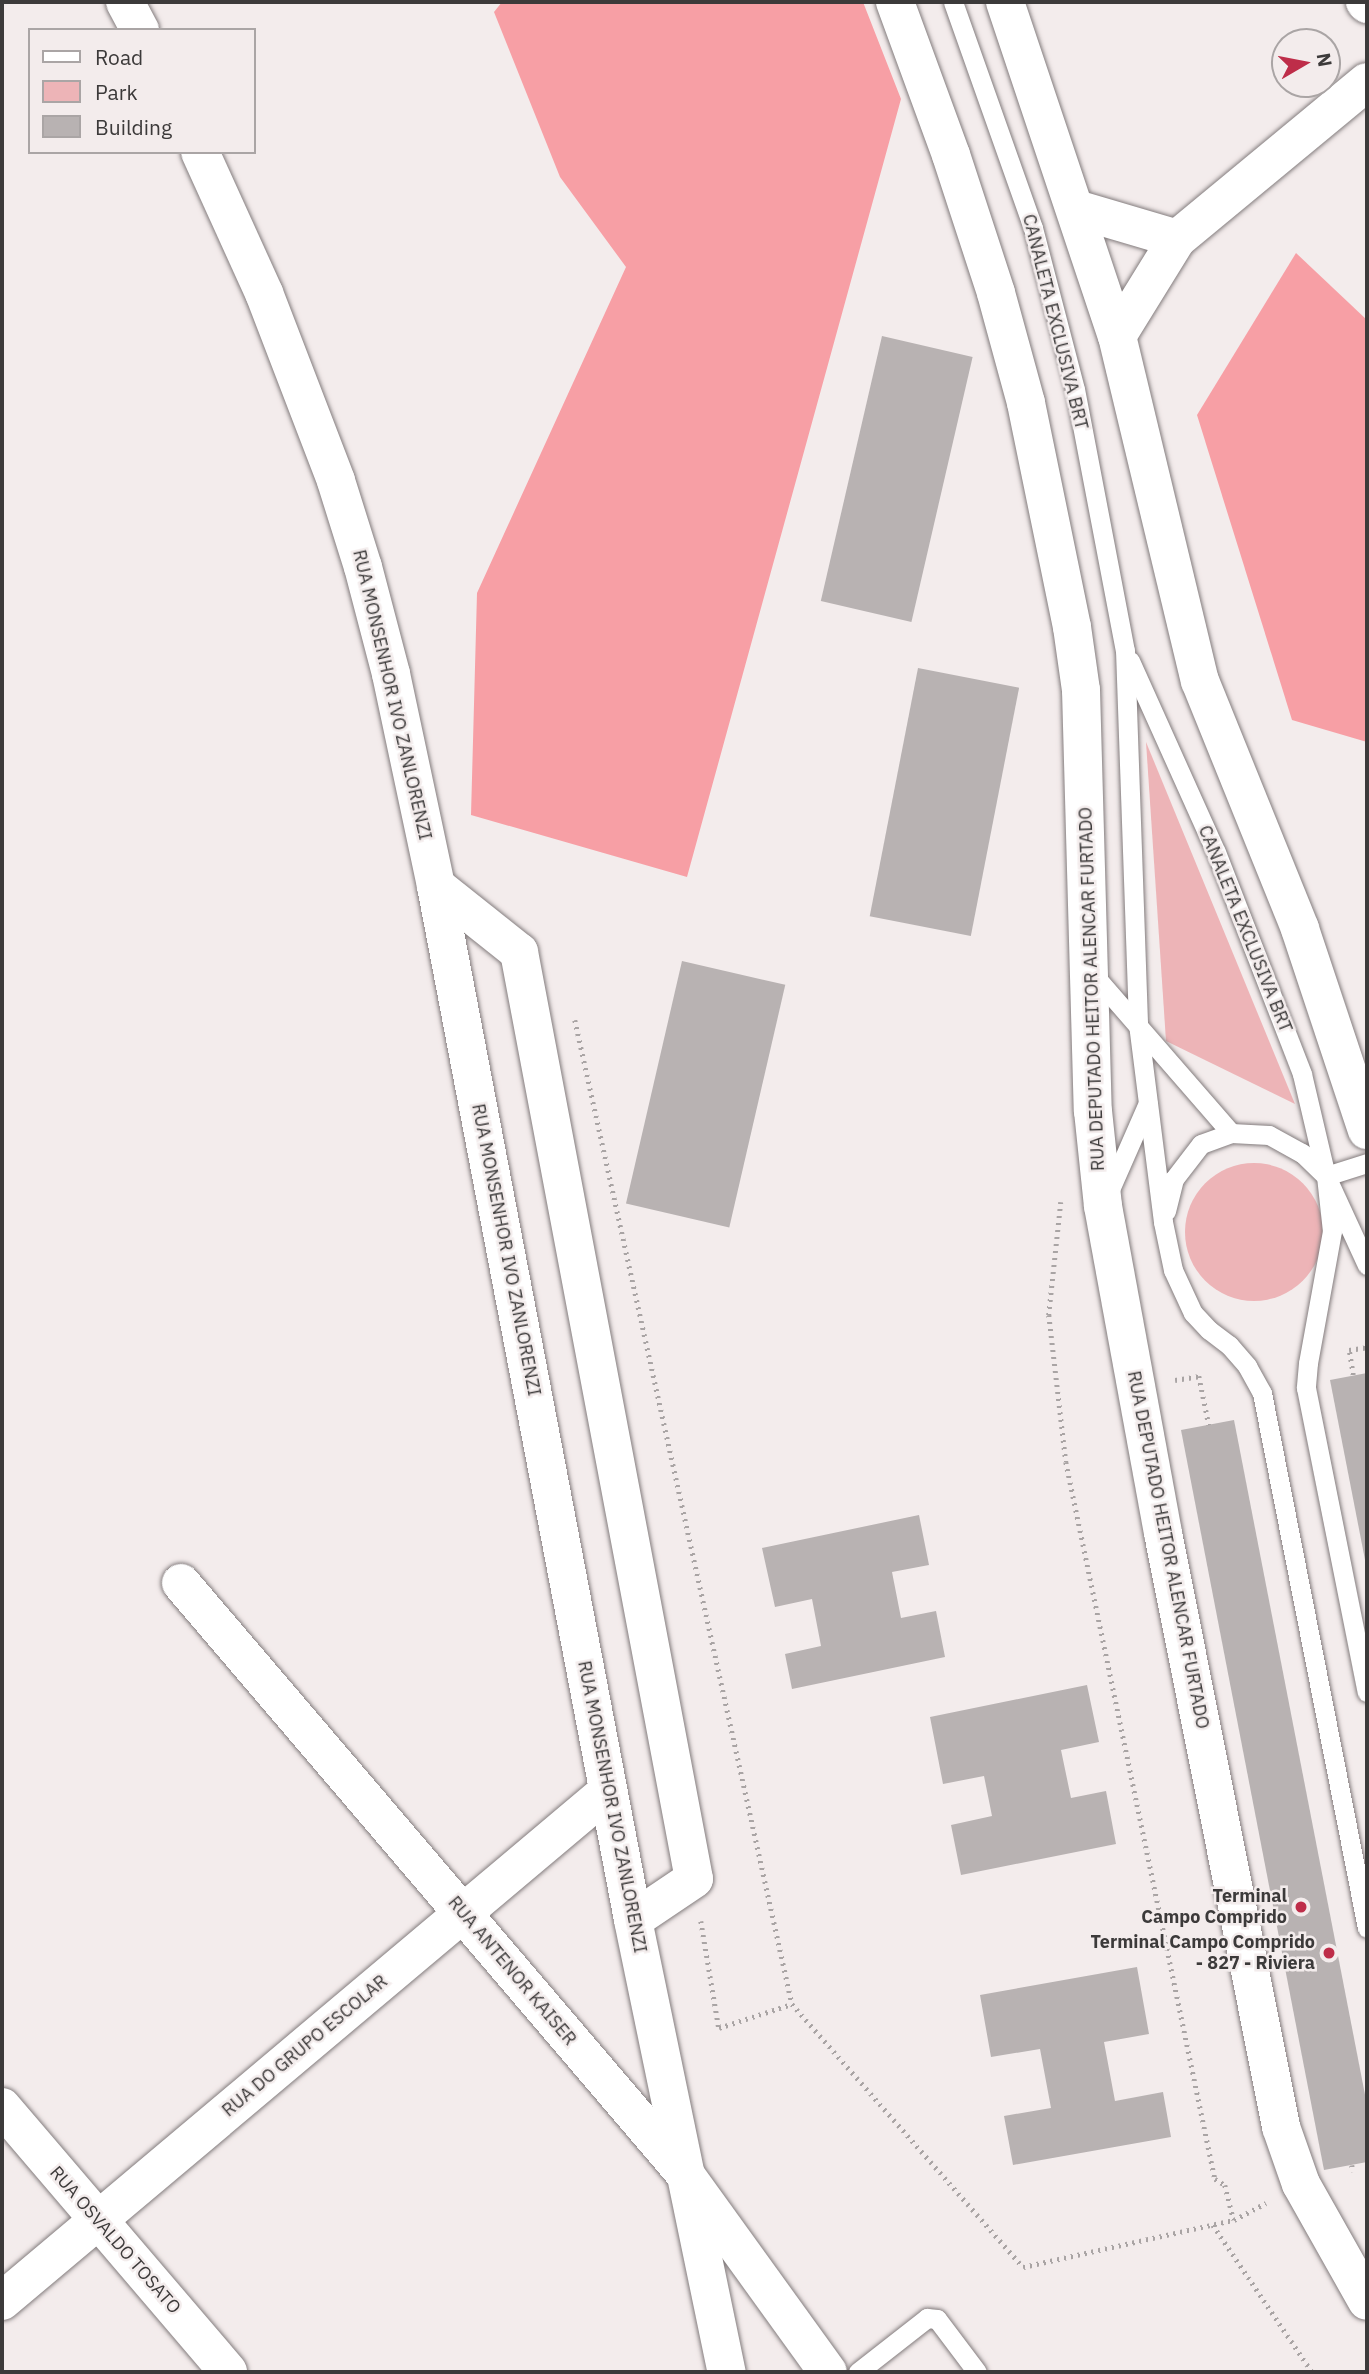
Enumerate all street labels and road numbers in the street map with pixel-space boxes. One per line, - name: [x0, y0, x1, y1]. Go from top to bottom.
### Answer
- street label: CANALETA EXCLUSIVA BRT: [1018, 212, 1092, 432]
- street label: RUA MONSENHOR IVO ZANLORENZI: [348, 548, 436, 842]
- street label: RUA DEPUTADO HEITOR ALENCAR FURTADO: [1075, 807, 1109, 1171]
- street label: CANALETA EXCLUSIVA BRT: [1194, 822, 1296, 1036]
- street label: RUA MONSENHOR IVO ZANLORENZI: [467, 1102, 545, 1398]
- street label: RUA DEPUTADO HEITOR ALENCAR FURTADO: [1123, 1369, 1213, 1731]
- street label: RUA MONSENHOR IVO ZANLORENZI: [573, 1659, 651, 1955]
- street label: RUA ANTENOR KAISER: [443, 1892, 581, 2050]
- street label: RUA DO GRUPO ESCOLAR: [218, 1971, 392, 2121]
- street label: RUA OSVALDO TOSATO: [45, 2162, 185, 2318]

